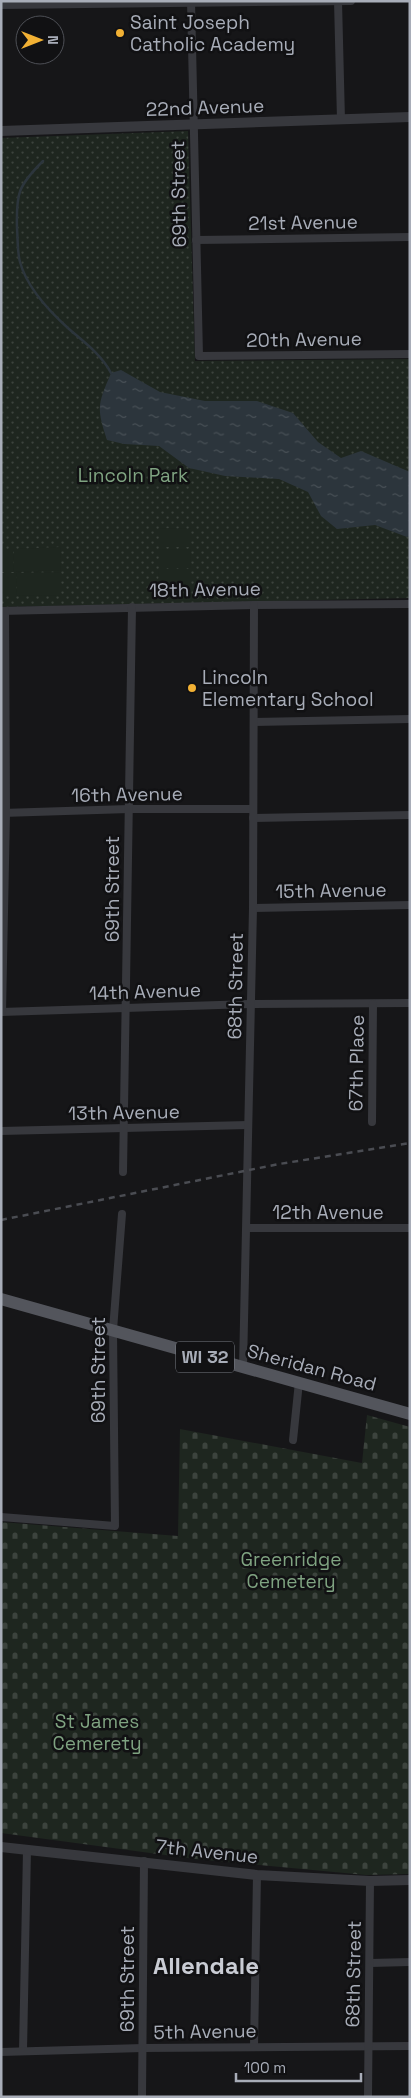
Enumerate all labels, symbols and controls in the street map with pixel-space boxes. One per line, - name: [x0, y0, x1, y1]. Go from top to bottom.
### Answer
- place label: Saint Joseph Catholic Academy: [130, 10, 295, 57]
- north arrow: [15, 15, 65, 65]
- marker: Saint Joseph Catholic Academy: [114, 27, 126, 39]
- text: N: [44, 35, 62, 45]
- street label: 22nd Avenue: [145, 93, 265, 122]
- street label: 69th Street: [165, 140, 192, 247]
- street label: 21st Avenue: [248, 209, 358, 236]
- street label: 20th Avenue: [246, 326, 362, 353]
- park label: Lincoln Park: [78, 463, 188, 488]
- street label: 18th Avenue: [149, 576, 261, 603]
- place label: Lincoln Elementary School: [202, 665, 374, 712]
- marker: Lincoln Elementary School: [186, 682, 198, 694]
- street label: 16th Avenue: [71, 781, 183, 808]
- street label: 69th Street: [100, 836, 125, 942]
- street label: 15th Avenue: [275, 877, 387, 904]
- street label: 68th Street: [222, 932, 249, 1040]
- street label: 14th Avenue: [89, 977, 201, 1006]
- street label: 67th Place: [343, 1014, 370, 1112]
- street label: 13th Avenue: [68, 1099, 180, 1126]
- street label: 12th Avenue: [272, 1200, 384, 1225]
- street label: 69th Street: [86, 1317, 111, 1423]
- street label: Sheridan Road: [245, 1338, 379, 1397]
- road number: WI 32: [176, 1341, 234, 1372]
- park label: Greenridge Cemetery: [240, 1547, 342, 1594]
- park label: St James Cemerety: [52, 1709, 142, 1756]
- street label: 7th Avenue: [155, 1834, 259, 1869]
- street label: 68th Street: [340, 1920, 367, 2028]
- street label: 69th Street: [115, 1926, 140, 2032]
- district label: Allendale: [153, 1950, 259, 1981]
- street label: 5th Avenue: [153, 2018, 257, 2045]
- scale bar: [236, 2050, 361, 2082]
- text: 100 m: [244, 2058, 286, 2077]

